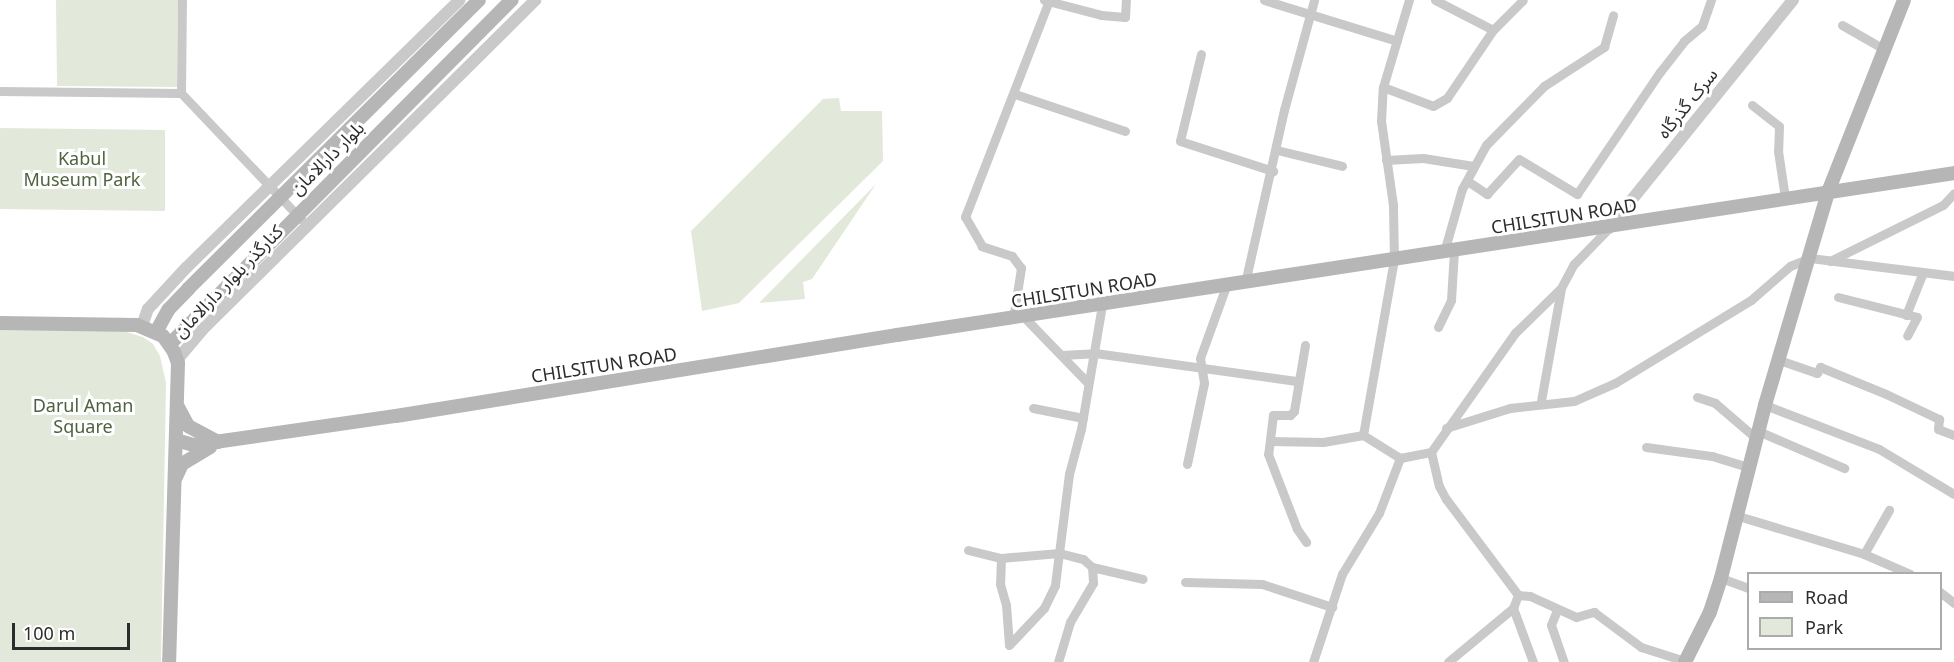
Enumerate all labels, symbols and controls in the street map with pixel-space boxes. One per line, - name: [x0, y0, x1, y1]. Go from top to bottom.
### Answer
- street label: سرک گذرگاه: [1652, 64, 1722, 142]
- street label: بلوار دارالامان: [286, 117, 368, 199]
- park label: Kabul Museum Park: [24, 148, 140, 190]
- street label: CHILSITUN ROAD: [1490, 194, 1638, 238]
- street label: کنارگذر بلوار دارالامان: [169, 220, 287, 342]
- street label: CHILSITUN ROAD: [1010, 268, 1158, 312]
- street label: CHILSITUN ROAD: [530, 343, 678, 387]
- park label: Darul Aman Square: [33, 395, 133, 438]
- legend: [1747, 572, 1942, 650]
- text: Road: [1805, 585, 1848, 609]
- scale bar: [15, 611, 134, 649]
- text: Park: [1805, 615, 1843, 639]
- text: 100 m: [23, 621, 75, 645]

